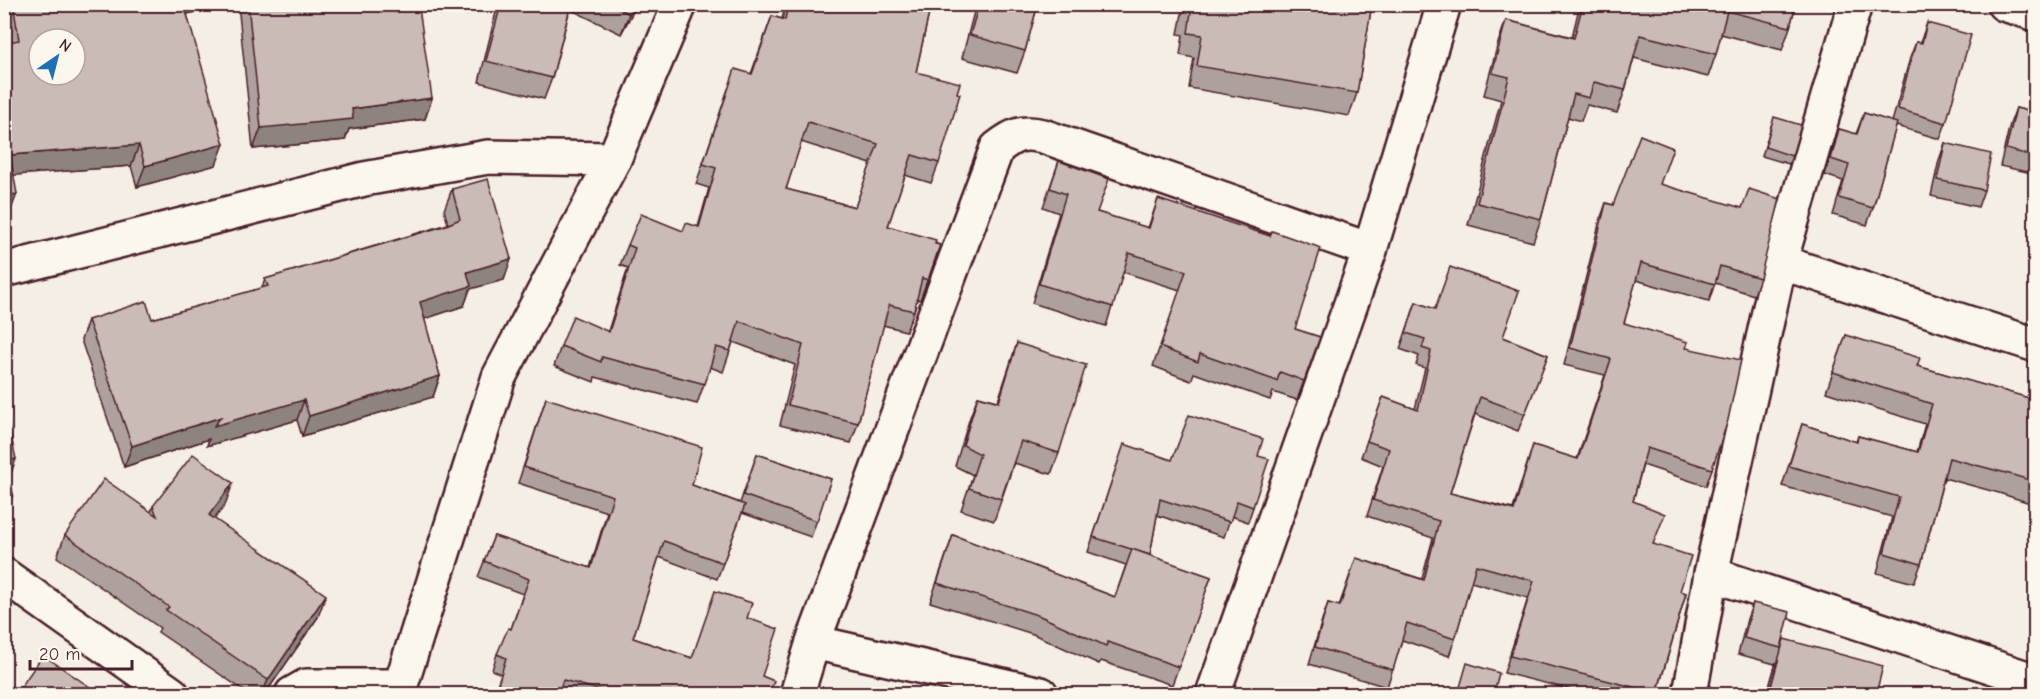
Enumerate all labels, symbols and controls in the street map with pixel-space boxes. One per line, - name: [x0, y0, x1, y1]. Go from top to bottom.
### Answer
- north arrow: [27, 27, 87, 87]
- text: N: [56, 35, 74, 56]
- scale bar: [30, 633, 132, 671]
- text: 20 m: [39, 644, 80, 665]

